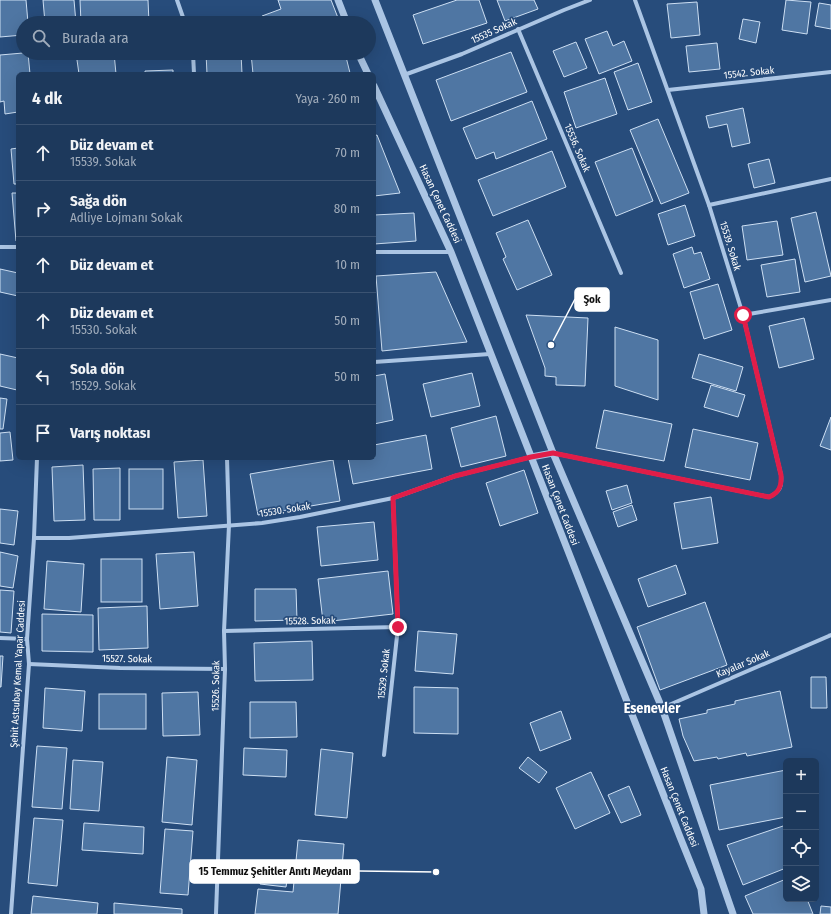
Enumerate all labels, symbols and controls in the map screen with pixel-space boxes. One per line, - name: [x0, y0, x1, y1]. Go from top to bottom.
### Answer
- street label: 15535 Sokak: [469, 15, 519, 46]
- search box: [16, 16, 376, 60]
- icon: search: [30, 27, 52, 49]
- text: Burada ara: [62, 29, 129, 47]
- street label: 15542. Sokak: [723, 64, 775, 82]
- text: 4 dk: [32, 88, 62, 109]
- text: Yaya · 260 m: [296, 91, 360, 106]
- street label: 15536. Sokak: [561, 122, 593, 174]
- text: Düz devam et: [70, 136, 153, 154]
- icon: ahead: [32, 142, 54, 164]
- text: 70 m: [335, 145, 360, 160]
- text: 15539. Sokak: [70, 154, 136, 169]
- street label: Hasan Çenet Caddesi: [416, 162, 464, 245]
- text: Sağa dön: [70, 192, 127, 210]
- icon: right: [32, 198, 54, 220]
- text: 80 m: [334, 201, 360, 216]
- text: Adliye Lojmanı Sokak: [70, 210, 182, 225]
- street label: 15539. Sokak: [717, 220, 743, 272]
- icon: ahead: [32, 254, 54, 276]
- text: Düz devam et: [70, 256, 153, 274]
- text: 10 m: [335, 257, 360, 272]
- callout: Şok: [575, 288, 609, 311]
- text: Şok: [583, 293, 601, 306]
- text: Düz devam et: [70, 304, 153, 322]
- route start: [734, 306, 752, 324]
- icon: ahead: [32, 310, 54, 332]
- text: 50 m: [334, 313, 360, 328]
- text: 15530. Sokak: [70, 322, 137, 337]
- text: Sola dön: [70, 360, 124, 378]
- icon: left: [32, 366, 54, 388]
- text: 50 m: [334, 369, 360, 384]
- text: 15529. Sokak: [70, 378, 136, 393]
- icon: arrive: [32, 422, 54, 444]
- text: Varış noktası: [70, 424, 150, 442]
- street label: Hasan Çenet Caddesi: [539, 463, 582, 547]
- street label: 15530. Sokak: [259, 500, 312, 520]
- street label: Şehit Astsubay Kemal Yapar Caddesi: [7, 600, 28, 748]
- street label: 15528. Sokak: [284, 615, 336, 627]
- route end: [389, 618, 407, 636]
- street label: Kayalar Sokak: [715, 647, 772, 681]
- street label: 15529. Sokak: [375, 648, 393, 700]
- street label: 15527. Sokak: [102, 653, 152, 665]
- street label: 15526. Sokak: [210, 660, 222, 712]
- district label: Esenevler: [624, 700, 681, 717]
- map controls: [783, 758, 819, 902]
- button: +: [783, 758, 819, 794]
- street label: Hasan Çenet Caddesi: [657, 765, 702, 849]
- button: −: [783, 794, 819, 830]
- button: locate: [783, 830, 819, 866]
- callout: 15 Temmuz Şehitler Anıtı Meydanı: [190, 860, 359, 883]
- text: 15 Temmuz Şehitler Anıtı Meydanı: [199, 865, 352, 878]
- button: layers: [783, 866, 819, 902]

